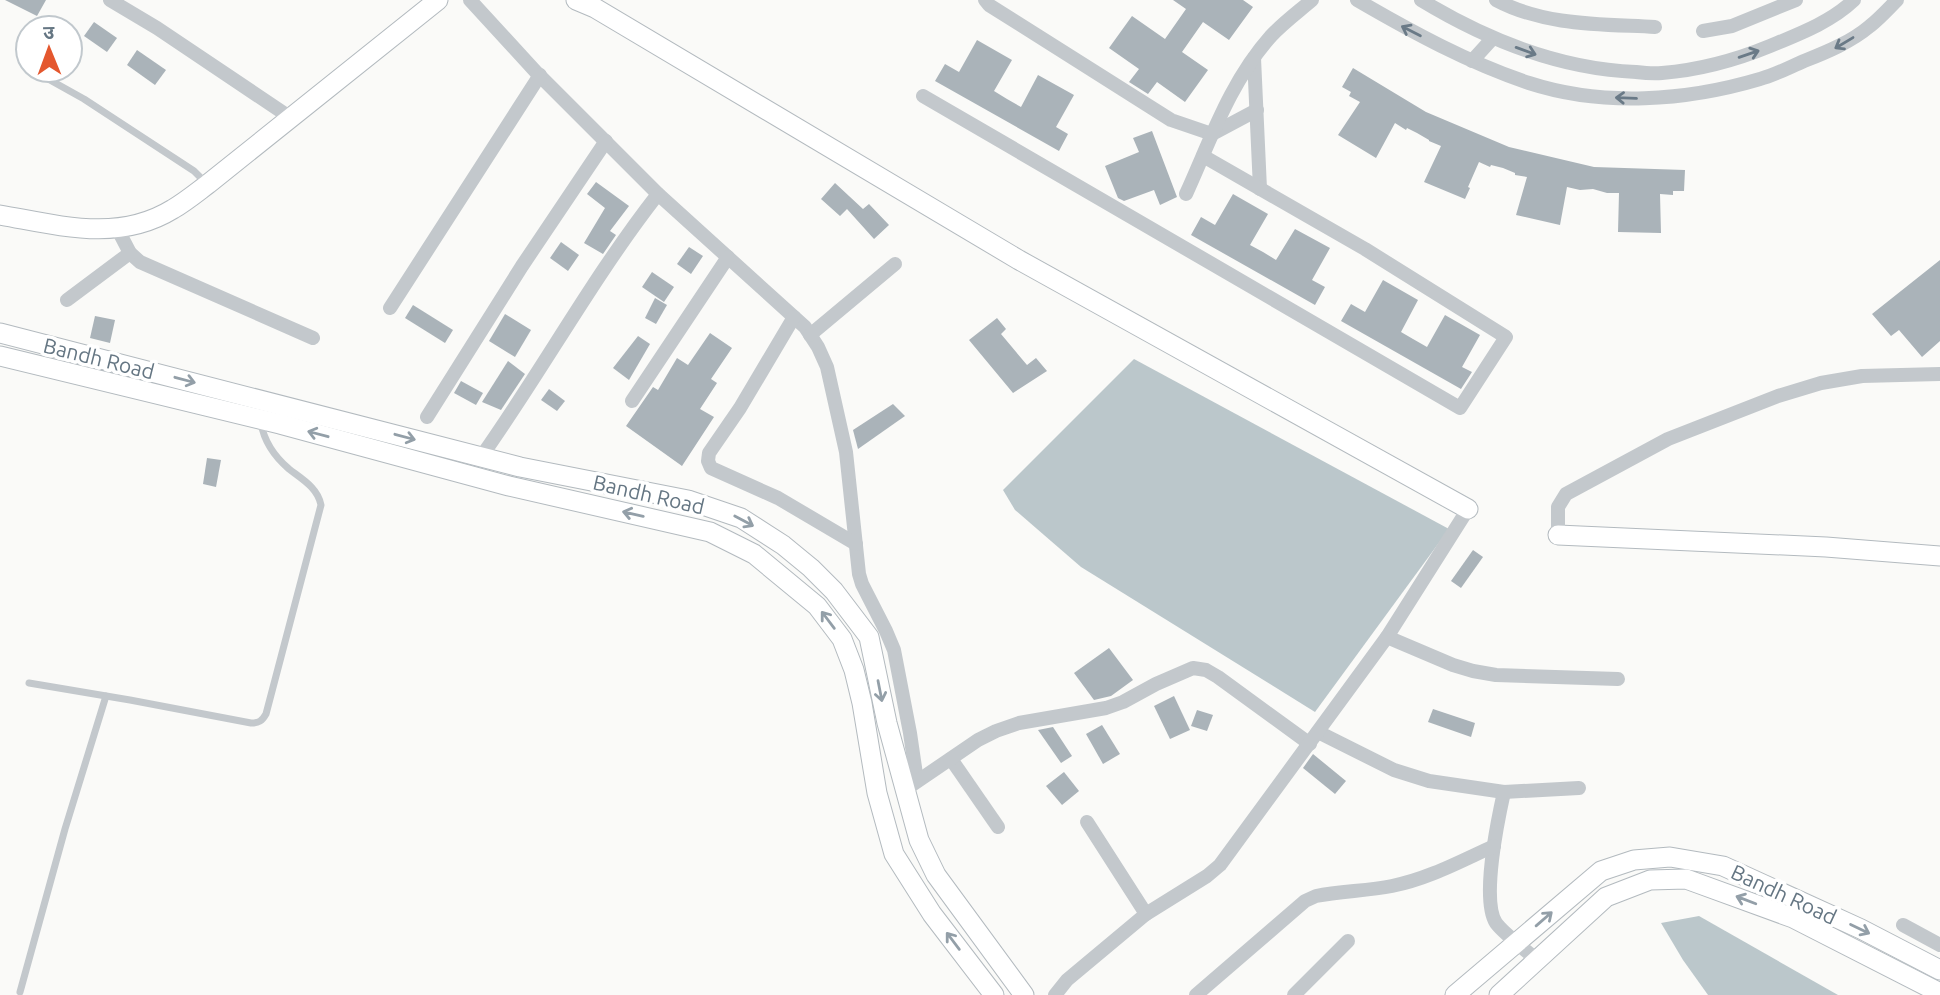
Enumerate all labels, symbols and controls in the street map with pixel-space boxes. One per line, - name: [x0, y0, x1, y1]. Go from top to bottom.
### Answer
- north arrow: [14, 14, 84, 84]
- text: उ: [43, 21, 55, 43]
- one-way arrow: [1401, 24, 1422, 38]
- one-way arrow: [1834, 36, 1854, 50]
- one-way arrow: [1515, 46, 1537, 59]
- one-way arrow: [1738, 46, 1760, 59]
- one-way arrow: [1615, 91, 1638, 104]
- street label: Bandh Road: [41, 333, 157, 383]
- one-way arrow: [173, 374, 196, 387]
- one-way arrow: [307, 427, 330, 440]
- one-way arrow: [393, 431, 416, 444]
- street label: Bandh Road: [591, 470, 707, 518]
- one-way arrow: [622, 507, 645, 521]
- one-way arrow: [733, 515, 754, 529]
- one-way arrow: [820, 611, 835, 630]
- one-way arrow: [874, 679, 888, 702]
- street label: Bandh Road: [1727, 859, 1841, 929]
- one-way arrow: [1736, 893, 1758, 906]
- one-way arrow: [1535, 911, 1553, 927]
- one-way arrow: [1849, 923, 1870, 937]
- one-way arrow: [945, 932, 960, 950]

